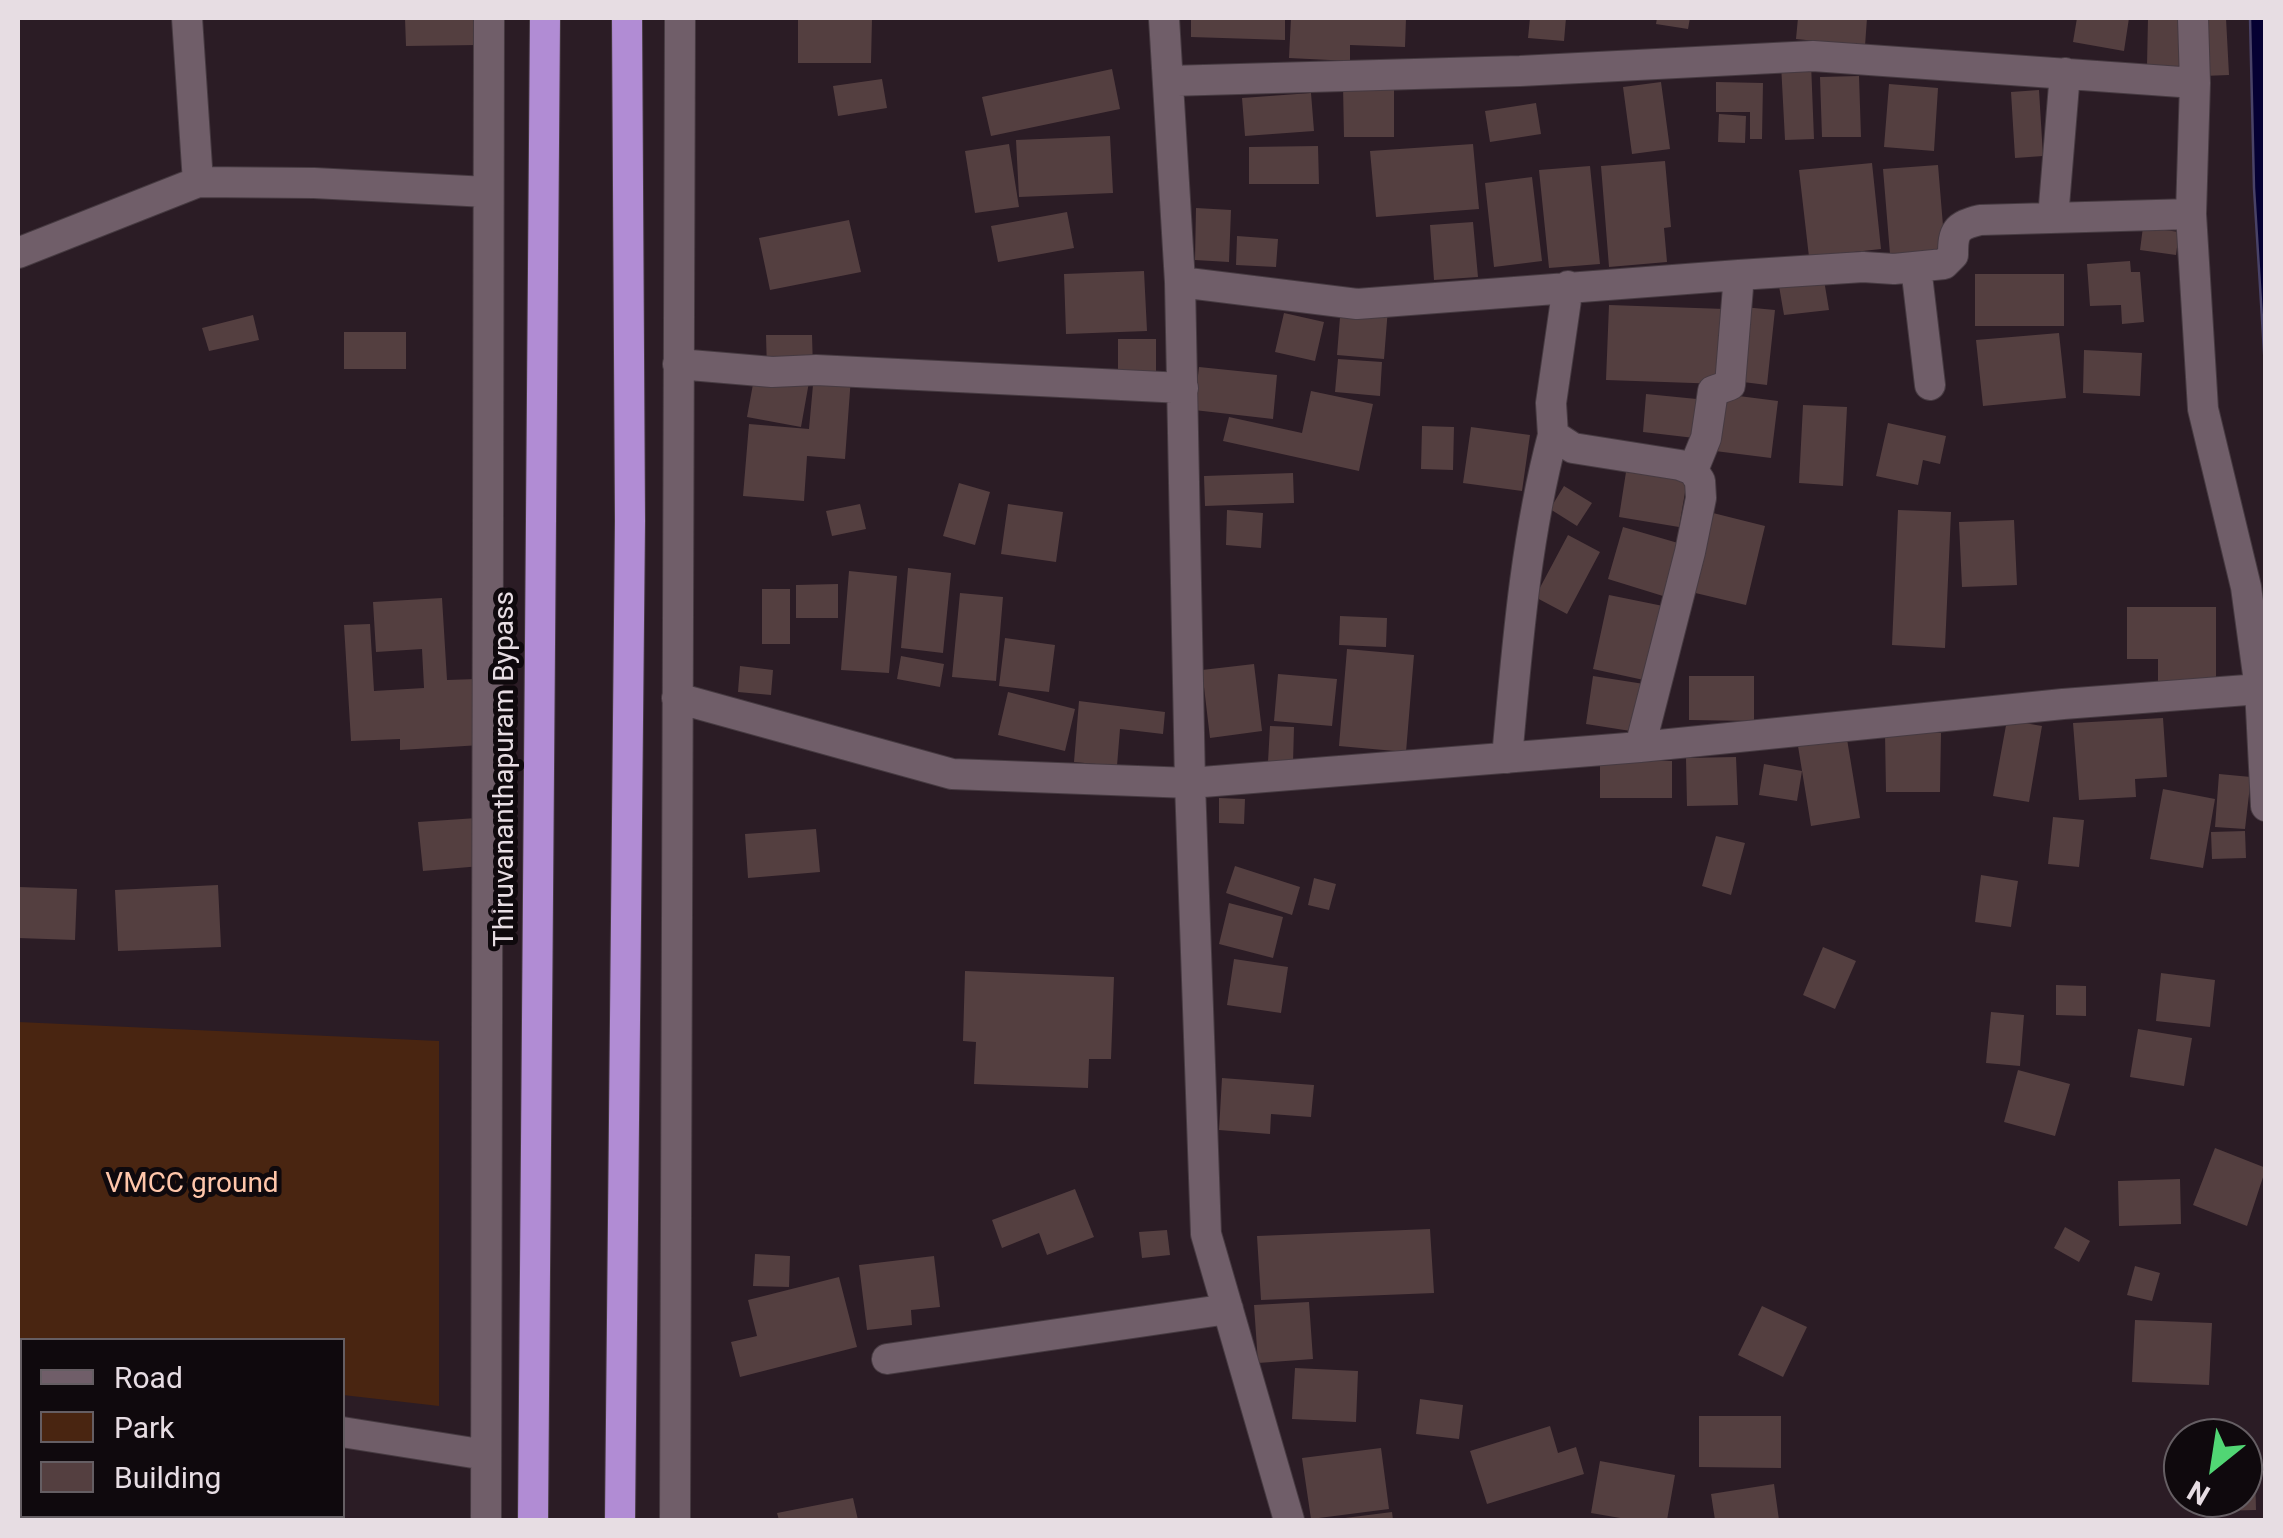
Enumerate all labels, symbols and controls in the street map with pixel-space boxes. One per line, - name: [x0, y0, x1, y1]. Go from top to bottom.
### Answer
- street label: Thiruvananthapuram Bypass: [489, 591, 523, 947]
- park label: VMCC ground: [105, 1168, 279, 1202]
- legend: [20, 1338, 345, 1518]
- text: Road: [114, 1360, 183, 1395]
- text: Park: [114, 1410, 174, 1445]
- north arrow: [2163, 1418, 2263, 1518]
- text: Building: [114, 1460, 221, 1495]
- text: N: [2182, 1473, 2216, 1512]

